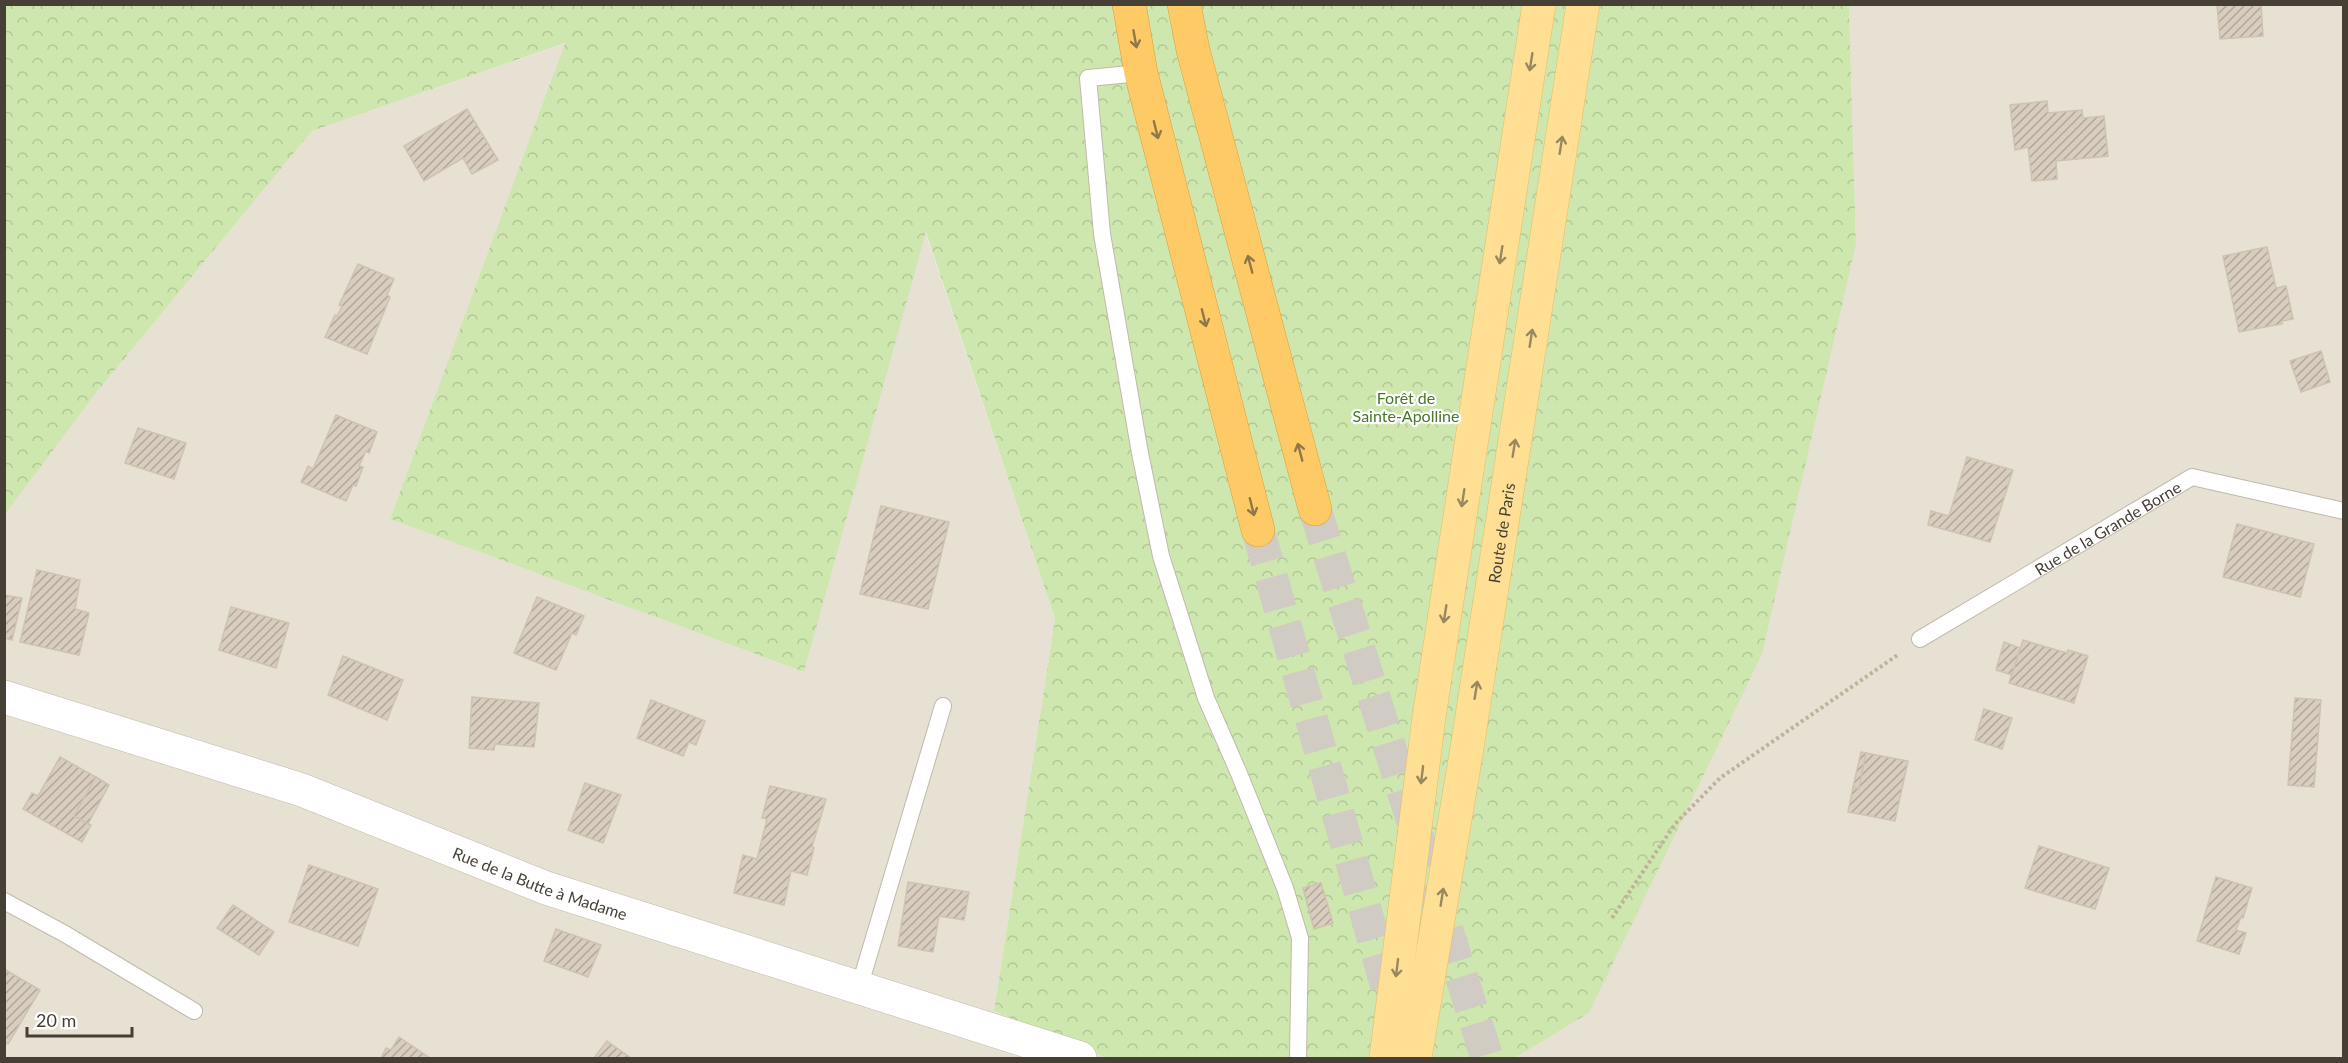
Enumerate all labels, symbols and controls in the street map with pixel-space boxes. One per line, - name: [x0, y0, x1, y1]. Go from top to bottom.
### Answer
- one-way arrow: [1130, 28, 1141, 48]
- one-way arrow: [1525, 52, 1536, 72]
- one-way arrow: [1150, 120, 1162, 139]
- one-way arrow: [1556, 136, 1567, 156]
- one-way arrow: [1495, 245, 1506, 264]
- one-way arrow: [1244, 255, 1255, 274]
- one-way arrow: [1198, 309, 1210, 328]
- one-way arrow: [1526, 329, 1537, 349]
- park label: Forêt de Sainte-Apolline: [1353, 388, 1459, 425]
- one-way arrow: [1509, 439, 1520, 458]
- one-way arrow: [1294, 443, 1305, 462]
- street label: Rue de la Grande Borne: [2031, 477, 2184, 578]
- street label: Route de Paris: [1483, 481, 1518, 584]
- one-way arrow: [1457, 488, 1468, 508]
- one-way arrow: [1247, 498, 1259, 517]
- one-way arrow: [1439, 604, 1450, 624]
- one-way arrow: [1470, 681, 1481, 701]
- one-way arrow: [1416, 764, 1427, 784]
- street label: Rue de la Butte à Madame: [450, 842, 630, 923]
- one-way arrow: [1437, 888, 1448, 908]
- one-way arrow: [1392, 958, 1403, 978]
- scale bar: [27, 1000, 132, 1038]
- text: 20 m: [36, 1009, 76, 1031]

